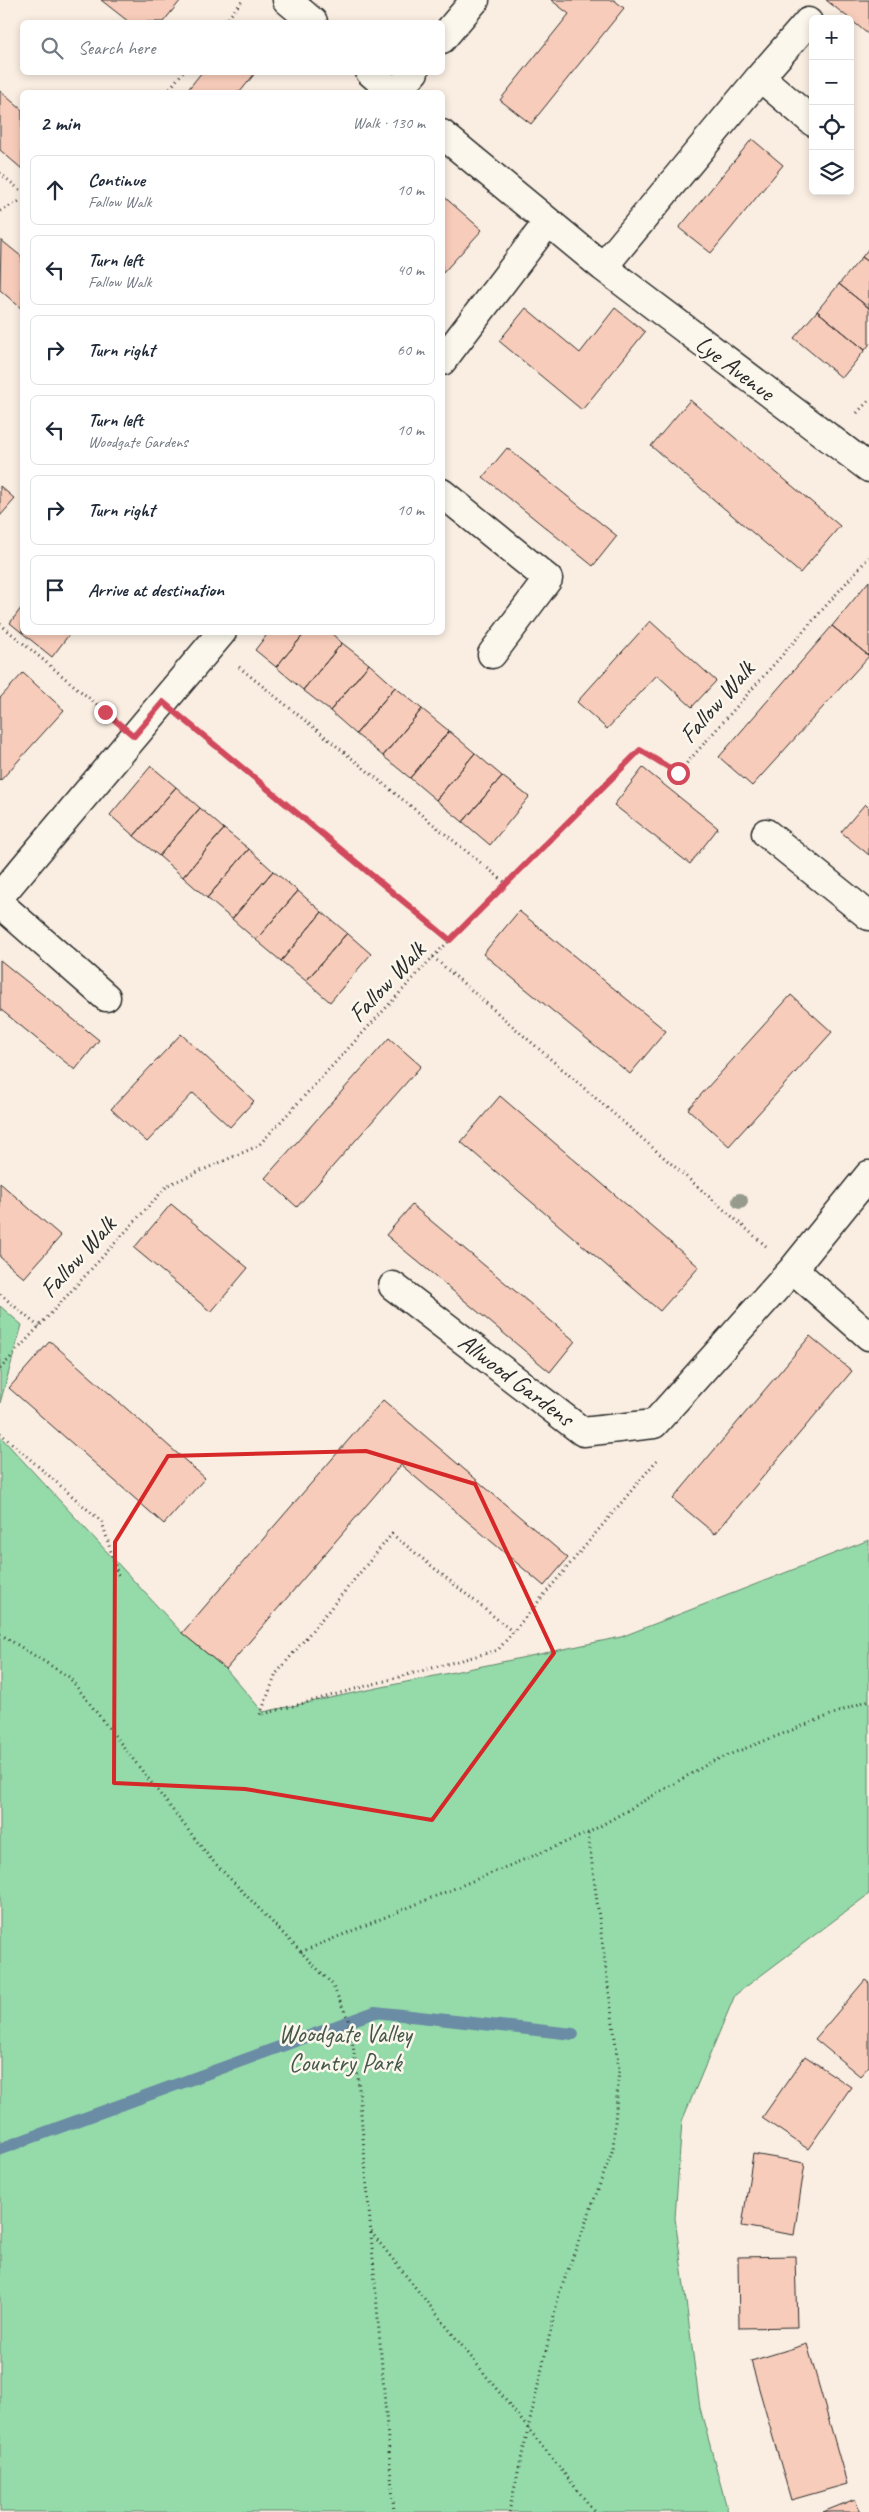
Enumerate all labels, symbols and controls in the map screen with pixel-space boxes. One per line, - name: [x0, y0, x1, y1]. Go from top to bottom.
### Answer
- map controls: [809, 15, 854, 195]
- button: +: [809, 15, 854, 60]
- search box: [20, 20, 445, 75]
- icon: search: [38, 34, 66, 62]
- text: Search here: [78, 36, 155, 60]
- button: −: [809, 60, 854, 105]
- button: locate: [809, 105, 854, 150]
- text: 2 min: [40, 110, 80, 136]
- text: Walk · 130 m: [353, 113, 425, 133]
- button: layers: [809, 150, 854, 195]
- text: Continue: [88, 168, 145, 192]
- icon: ahead: [41, 176, 69, 204]
- text: 10 m: [397, 180, 424, 200]
- text: Fallow Walk: [88, 192, 152, 212]
- text: Turn left: [88, 248, 143, 272]
- icon: left: [41, 256, 69, 284]
- text: 40 m: [397, 260, 424, 280]
- text: Fallow Walk: [88, 272, 152, 292]
- street label: Lye Avenue: [689, 328, 782, 409]
- icon: right: [41, 336, 69, 364]
- text: Turn right: [88, 338, 155, 362]
- text: 60 m: [397, 340, 424, 360]
- text: Turn left: [88, 408, 143, 432]
- icon: left: [41, 416, 69, 444]
- text: 10 m: [397, 420, 424, 440]
- text: Woodgate Gardens: [88, 432, 188, 452]
- icon: right: [41, 496, 69, 524]
- text: Turn right: [88, 498, 155, 522]
- text: 10 m: [397, 500, 424, 520]
- icon: arrive: [41, 576, 69, 604]
- text: Arrive at destination: [88, 578, 224, 602]
- street label: Fallow Walk: [672, 653, 763, 750]
- route end: [94, 701, 117, 724]
- route start: [667, 762, 690, 785]
- street label: Fallow Walk: [341, 933, 434, 1029]
- street label: Fallow Walk: [33, 1208, 124, 1305]
- street label: Allwood Gardens: [452, 1326, 582, 1435]
- park label: Woodgate Valley Country Park: [278, 2018, 414, 2079]

